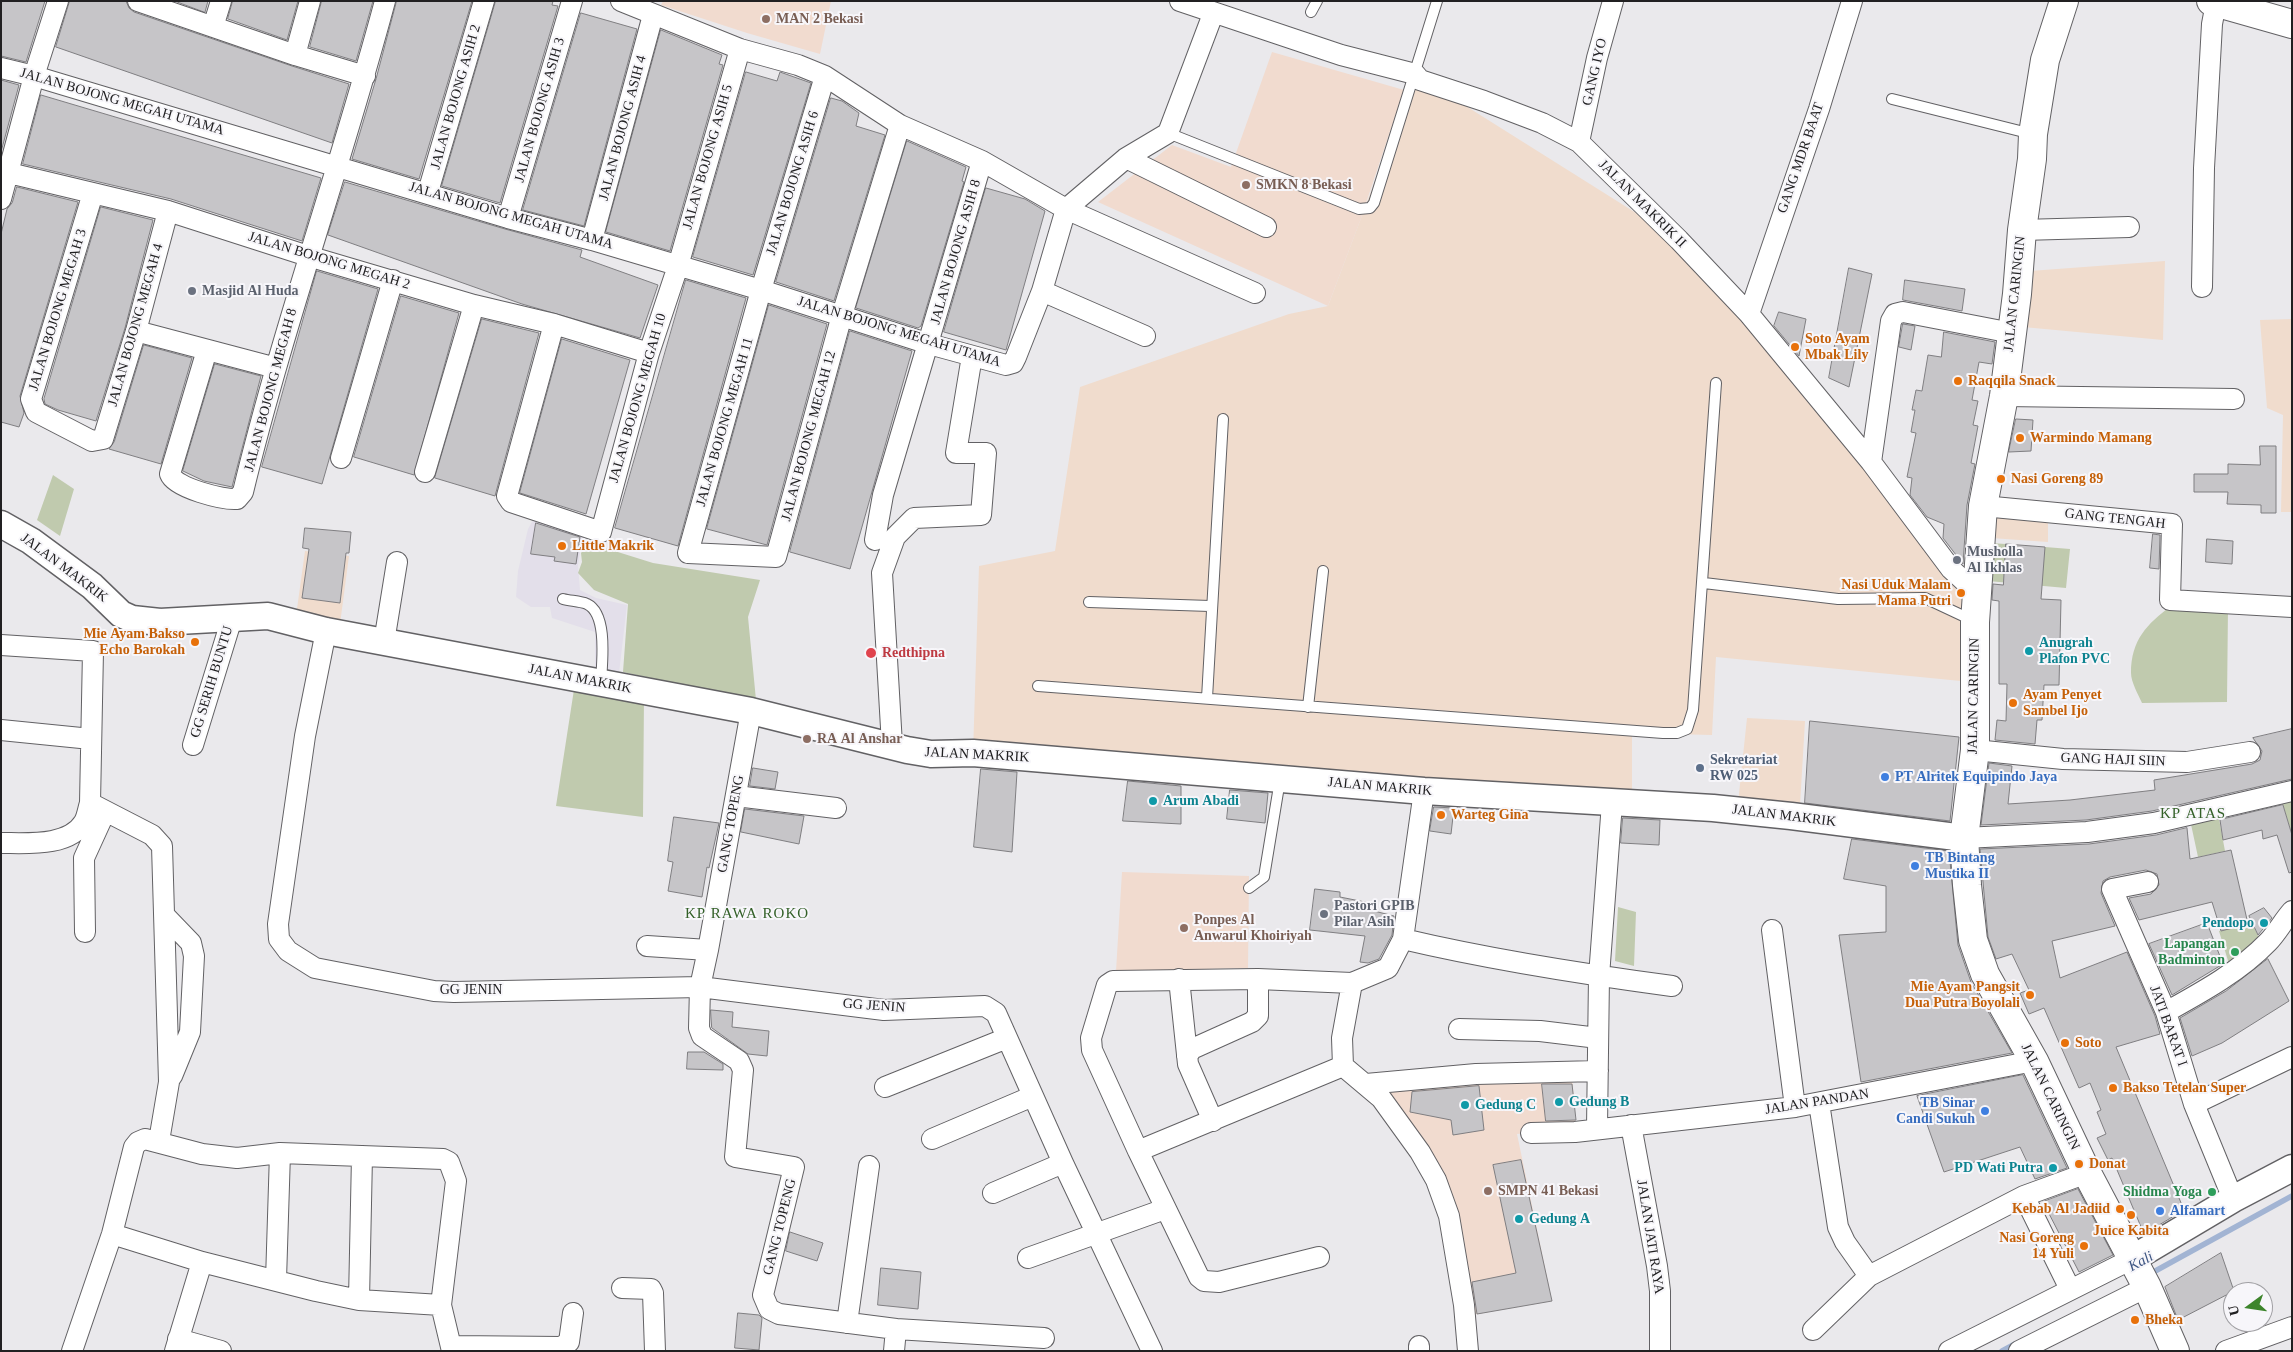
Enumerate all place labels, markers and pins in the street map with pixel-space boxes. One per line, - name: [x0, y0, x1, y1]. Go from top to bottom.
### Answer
- place label: MAN 2 Bekasi: [776, 11, 863, 27]
- marker: MAN 2 Bekasi: [760, 13, 772, 25]
- place label: SMKN 8 Bekasi: [1256, 177, 1352, 193]
- marker: SMKN 8 Bekasi: [1240, 179, 1252, 191]
- place label: Masjid Al Huda: [202, 283, 298, 299]
- marker: Masjid Al Huda: [186, 285, 198, 297]
- place label: Soto Ayam Mbak Lily: [1805, 331, 1870, 364]
- marker: Soto Ayam Mbak Lily: [1789, 341, 1801, 353]
- place label: Raqqila Snack: [1968, 373, 2056, 389]
- marker: Raqqila Snack: [1952, 375, 1964, 387]
- place label: Warmindo Mamang: [2030, 430, 2152, 446]
- marker: Warmindo Mamang: [2014, 432, 2026, 444]
- place label: Nasi Goreng 89: [2011, 471, 2103, 487]
- marker: Nasi Goreng 89: [1995, 473, 2007, 485]
- place label: Little Makrik: [572, 538, 654, 554]
- marker: Little Makrik: [556, 540, 568, 552]
- place label: Musholla Al Ikhlas: [1967, 544, 2023, 576]
- marker: Musholla Al Ikhlas: [1951, 554, 1963, 566]
- place label: Nasi Uduk Malam Mama Putri: [1841, 577, 1951, 610]
- marker: Nasi Uduk Malam Mama Putri: [1955, 587, 1967, 599]
- place label: Mie Ayam Bakso Echo Barokah: [83, 626, 185, 658]
- place label: Anugrah Plafon PVC: [2039, 635, 2110, 668]
- marker: Mie Ayam Bakso Echo Barokah: [189, 636, 201, 648]
- place label: Redthipna: [882, 645, 945, 661]
- marker: Anugrah Plafon PVC: [2023, 645, 2035, 657]
- marker: Redthipna: [864, 646, 878, 660]
- place label: Ayam Penyet Sambel Ijo: [2023, 687, 2102, 720]
- marker: Ayam Penyet Sambel Ijo: [2007, 697, 2019, 709]
- place label: RA Al Anshar: [817, 731, 903, 747]
- marker: RA Al Anshar: [801, 733, 813, 745]
- place label: Sekretariat RW 025: [1710, 752, 1777, 784]
- marker: Sekretariat RW 025: [1694, 762, 1706, 774]
- place label: PT Alritek Equipindo Jaya: [1895, 769, 2057, 785]
- marker: PT Alritek Equipindo Jaya: [1879, 771, 1891, 783]
- place label: Arum Abadi: [1163, 793, 1239, 809]
- marker: Arum Abadi: [1147, 795, 1159, 807]
- place label: Warteg Gina: [1451, 807, 1528, 823]
- marker: Warteg Gina: [1435, 809, 1447, 821]
- place label: TB Bintang Mustika II: [1925, 850, 1995, 882]
- marker: TB Bintang Mustika II: [1909, 860, 1921, 872]
- place label: Pastori GPIB Pilar Asih: [1334, 898, 1414, 930]
- marker: Pastori GPIB Pilar Asih: [1318, 908, 1330, 920]
- place label: Ponpes Al Anwarul Khoiriyah: [1194, 912, 1312, 944]
- place label: Pendopo: [2202, 915, 2254, 931]
- marker: Pendopo: [2258, 917, 2270, 929]
- marker: Ponpes Al Anwarul Khoiriyah: [1178, 922, 1190, 934]
- place label: Lapangan Badminton: [2158, 936, 2225, 969]
- marker: Lapangan Badminton: [2229, 946, 2241, 958]
- place label: Mie Ayam Pangsit Dua Putra Boyolali: [1905, 979, 2020, 1012]
- marker: Mie Ayam Pangsit Dua Putra Boyolali: [2024, 989, 2036, 1001]
- place label: Soto: [2075, 1035, 2101, 1051]
- marker: Soto: [2059, 1037, 2071, 1049]
- place label: Bakso Tetelan Super: [2123, 1080, 2246, 1096]
- marker: Bakso Tetelan Super: [2107, 1082, 2119, 1094]
- place label: Gedung B: [1569, 1094, 1629, 1110]
- place label: TB Sinar Candi Sukuh: [1896, 1095, 1975, 1128]
- marker: Gedung B: [1553, 1096, 1565, 1108]
- place label: Gedung C: [1475, 1097, 1536, 1113]
- marker: Gedung C: [1459, 1099, 1471, 1111]
- marker: TB Sinar Candi Sukuh: [1979, 1105, 1991, 1117]
- place label: Donat: [2089, 1156, 2126, 1172]
- marker: Donat: [2073, 1158, 2085, 1170]
- place label: PD Wati Putra: [1954, 1160, 2043, 1176]
- marker: PD Wati Putra: [2047, 1162, 2059, 1174]
- place label: SMPN 41 Bekasi: [1498, 1183, 1598, 1199]
- place label: Shidma Yoga: [2123, 1184, 2202, 1200]
- marker: SMPN 41 Bekasi: [1482, 1185, 1494, 1197]
- marker: Shidma Yoga: [2206, 1186, 2218, 1198]
- place label: Kebab Al Jadiid: [2012, 1201, 2110, 1217]
- marker: Kebab Al Jadiid: [2114, 1203, 2126, 1215]
- place label: Alfamart: [2170, 1203, 2225, 1219]
- marker: Alfamart: [2154, 1205, 2166, 1217]
- marker: Juice Kabita: [2125, 1209, 2137, 1221]
- place label: Gedung A: [1529, 1211, 1590, 1227]
- marker: Gedung A: [1513, 1213, 1525, 1225]
- place label: Juice Kabita: [2093, 1223, 2169, 1239]
- place label: Nasi Goreng 14 Yuli: [1999, 1230, 2074, 1262]
- marker: Nasi Goreng 14 Yuli: [2078, 1240, 2090, 1252]
- place label: Bheka: [2145, 1312, 2183, 1328]
- marker: Bheka: [2129, 1314, 2141, 1326]

